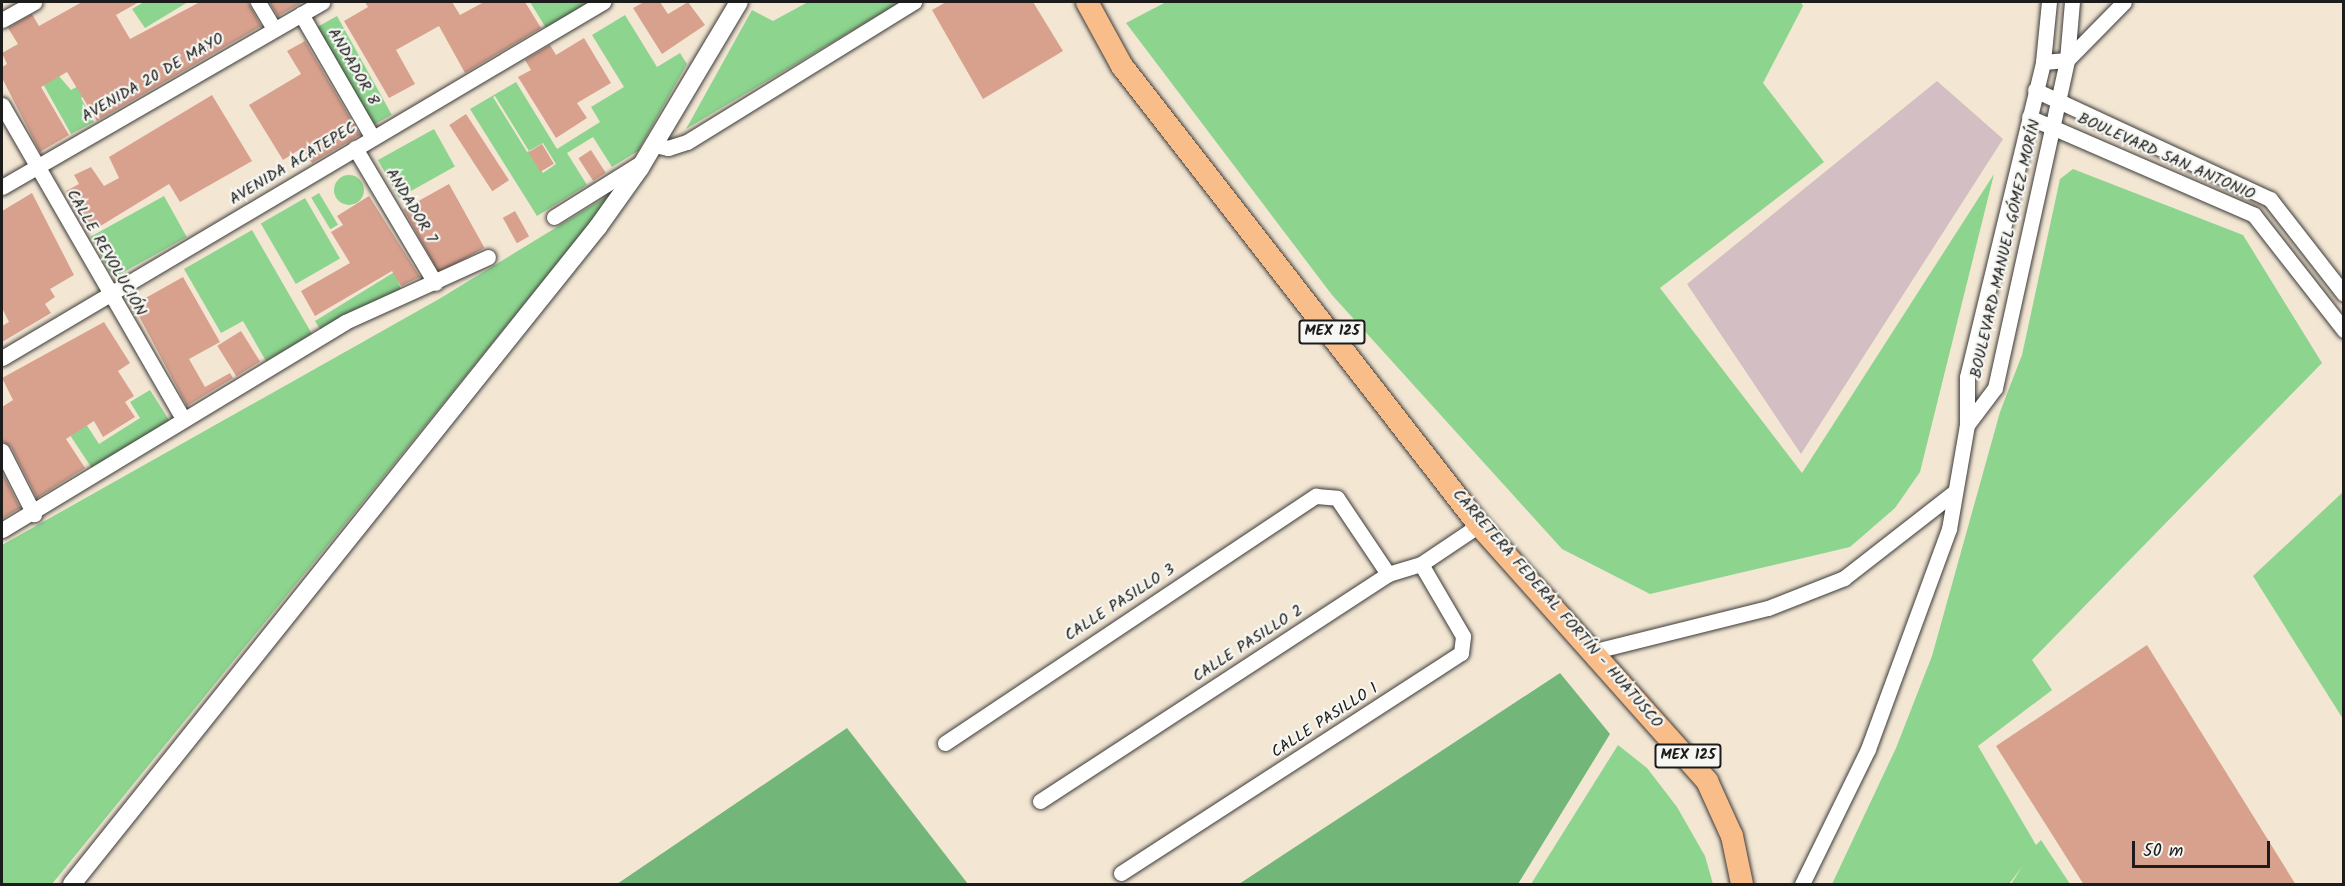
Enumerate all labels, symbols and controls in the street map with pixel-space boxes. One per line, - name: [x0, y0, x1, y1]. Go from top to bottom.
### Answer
- street label: ANDADOR 8: [323, 25, 383, 109]
- street label: AVENIDA 20 DE MAYO: [78, 29, 228, 127]
- street label: BOULEVARD SAN ANTONIO: [2074, 109, 2258, 205]
- street label: BOULEVARD MANUEL GÓMEZ MORÍN: [1967, 118, 2045, 380]
- street label: AVENIDA ACATEPEC: [226, 119, 360, 209]
- street label: ANDADOR 7: [381, 165, 441, 247]
- street label: CALLE REVOLUCIÓN: [62, 186, 150, 320]
- road number: MEX 125: [1298, 320, 1366, 344]
- street label: CARRETERA FEDERAL FORTÍN - HUATUSCO: [1448, 486, 1666, 732]
- street label: CALLE PASILLO 3: [1061, 560, 1179, 646]
- street label: CALLE PASILLO 2: [1189, 601, 1307, 687]
- street label: CALLE PASILLO 1: [1268, 679, 1382, 763]
- road number: MEX 125: [1654, 744, 1722, 768]
- scale bar: [2135, 829, 2273, 867]
- text: 50 m: [2143, 837, 2183, 866]

